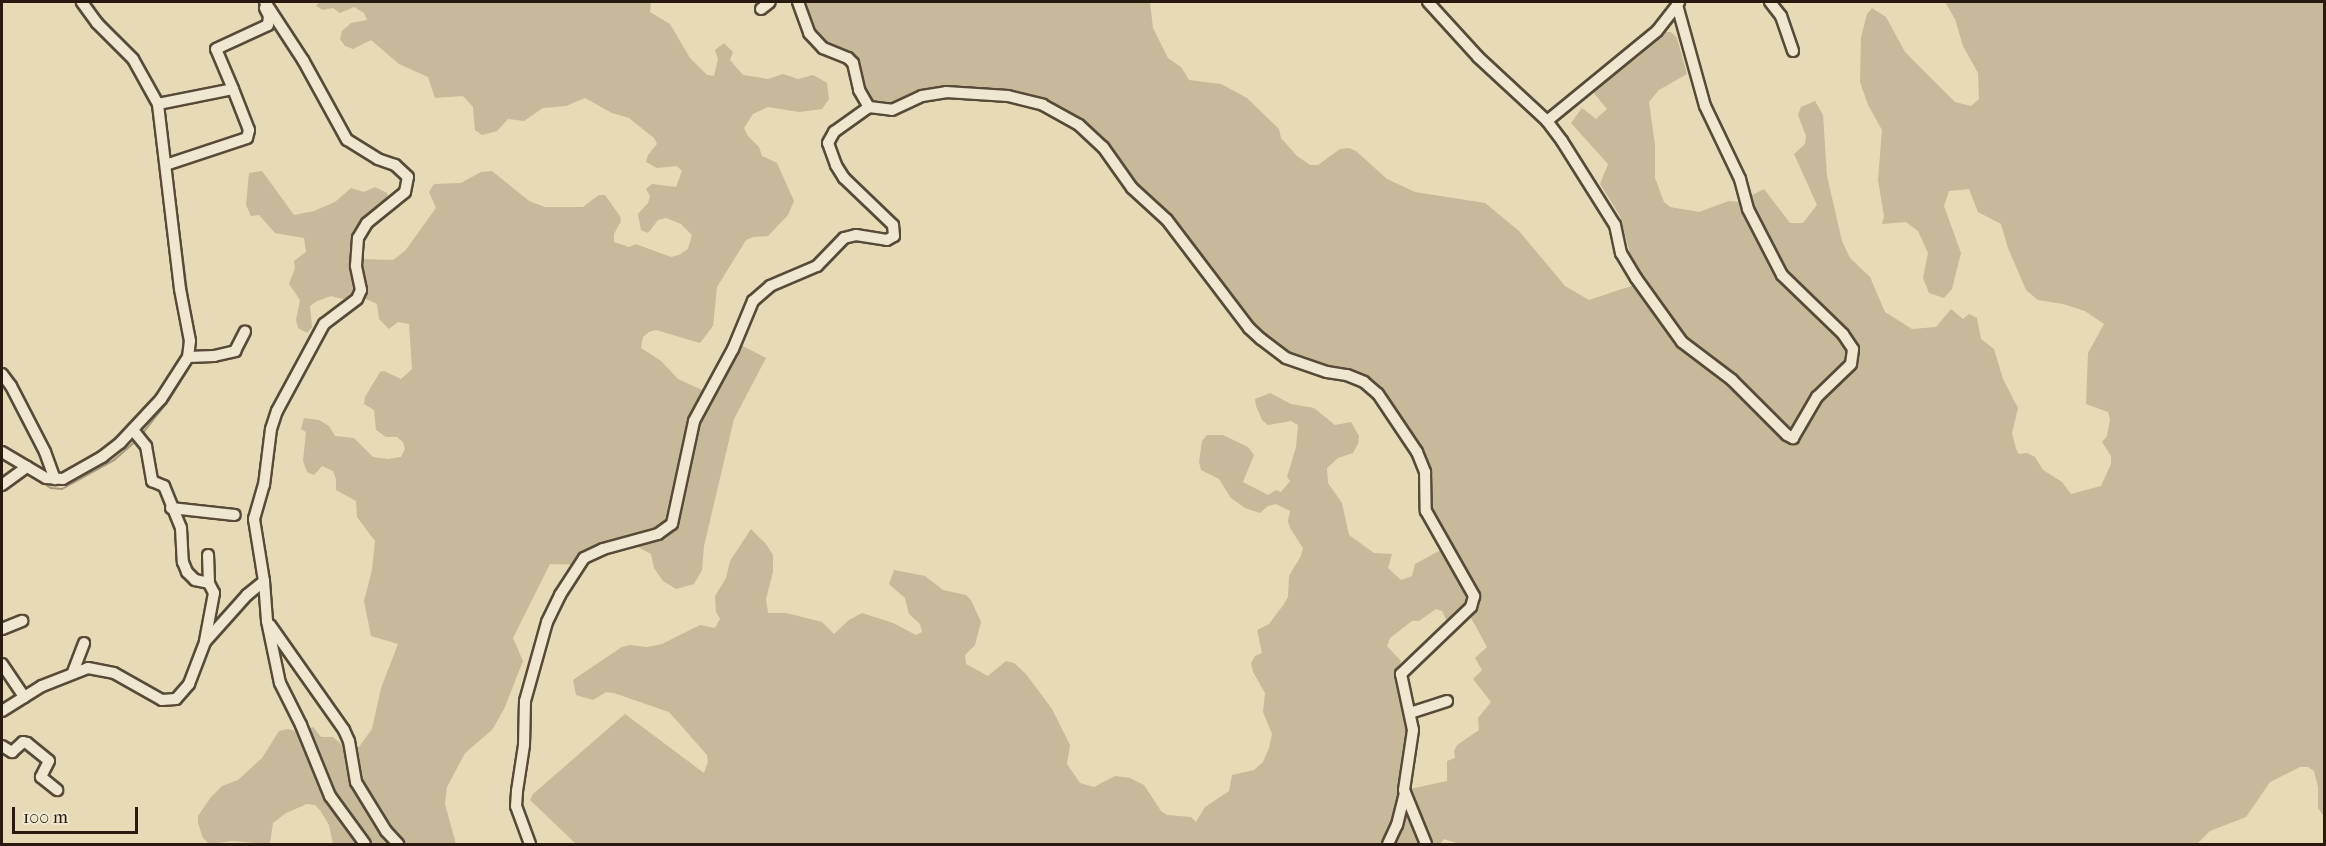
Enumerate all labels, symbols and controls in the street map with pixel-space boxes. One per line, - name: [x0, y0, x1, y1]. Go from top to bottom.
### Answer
- scale bar: [15, 795, 141, 833]
- text: 100 m: [23, 807, 68, 828]

